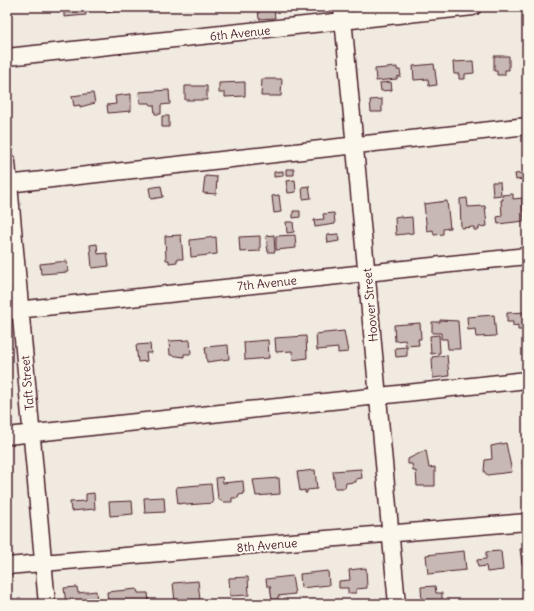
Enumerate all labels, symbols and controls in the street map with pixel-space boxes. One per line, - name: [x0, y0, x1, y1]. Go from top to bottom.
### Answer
- street label: 6th Avenue: [209, 22, 271, 44]
- street label: Hoover Street: [359, 267, 381, 343]
- street label: 7th Avenue: [236, 272, 298, 294]
- street label: Taft Street: [17, 355, 37, 411]
- street label: 8th Avenue: [236, 535, 298, 555]

